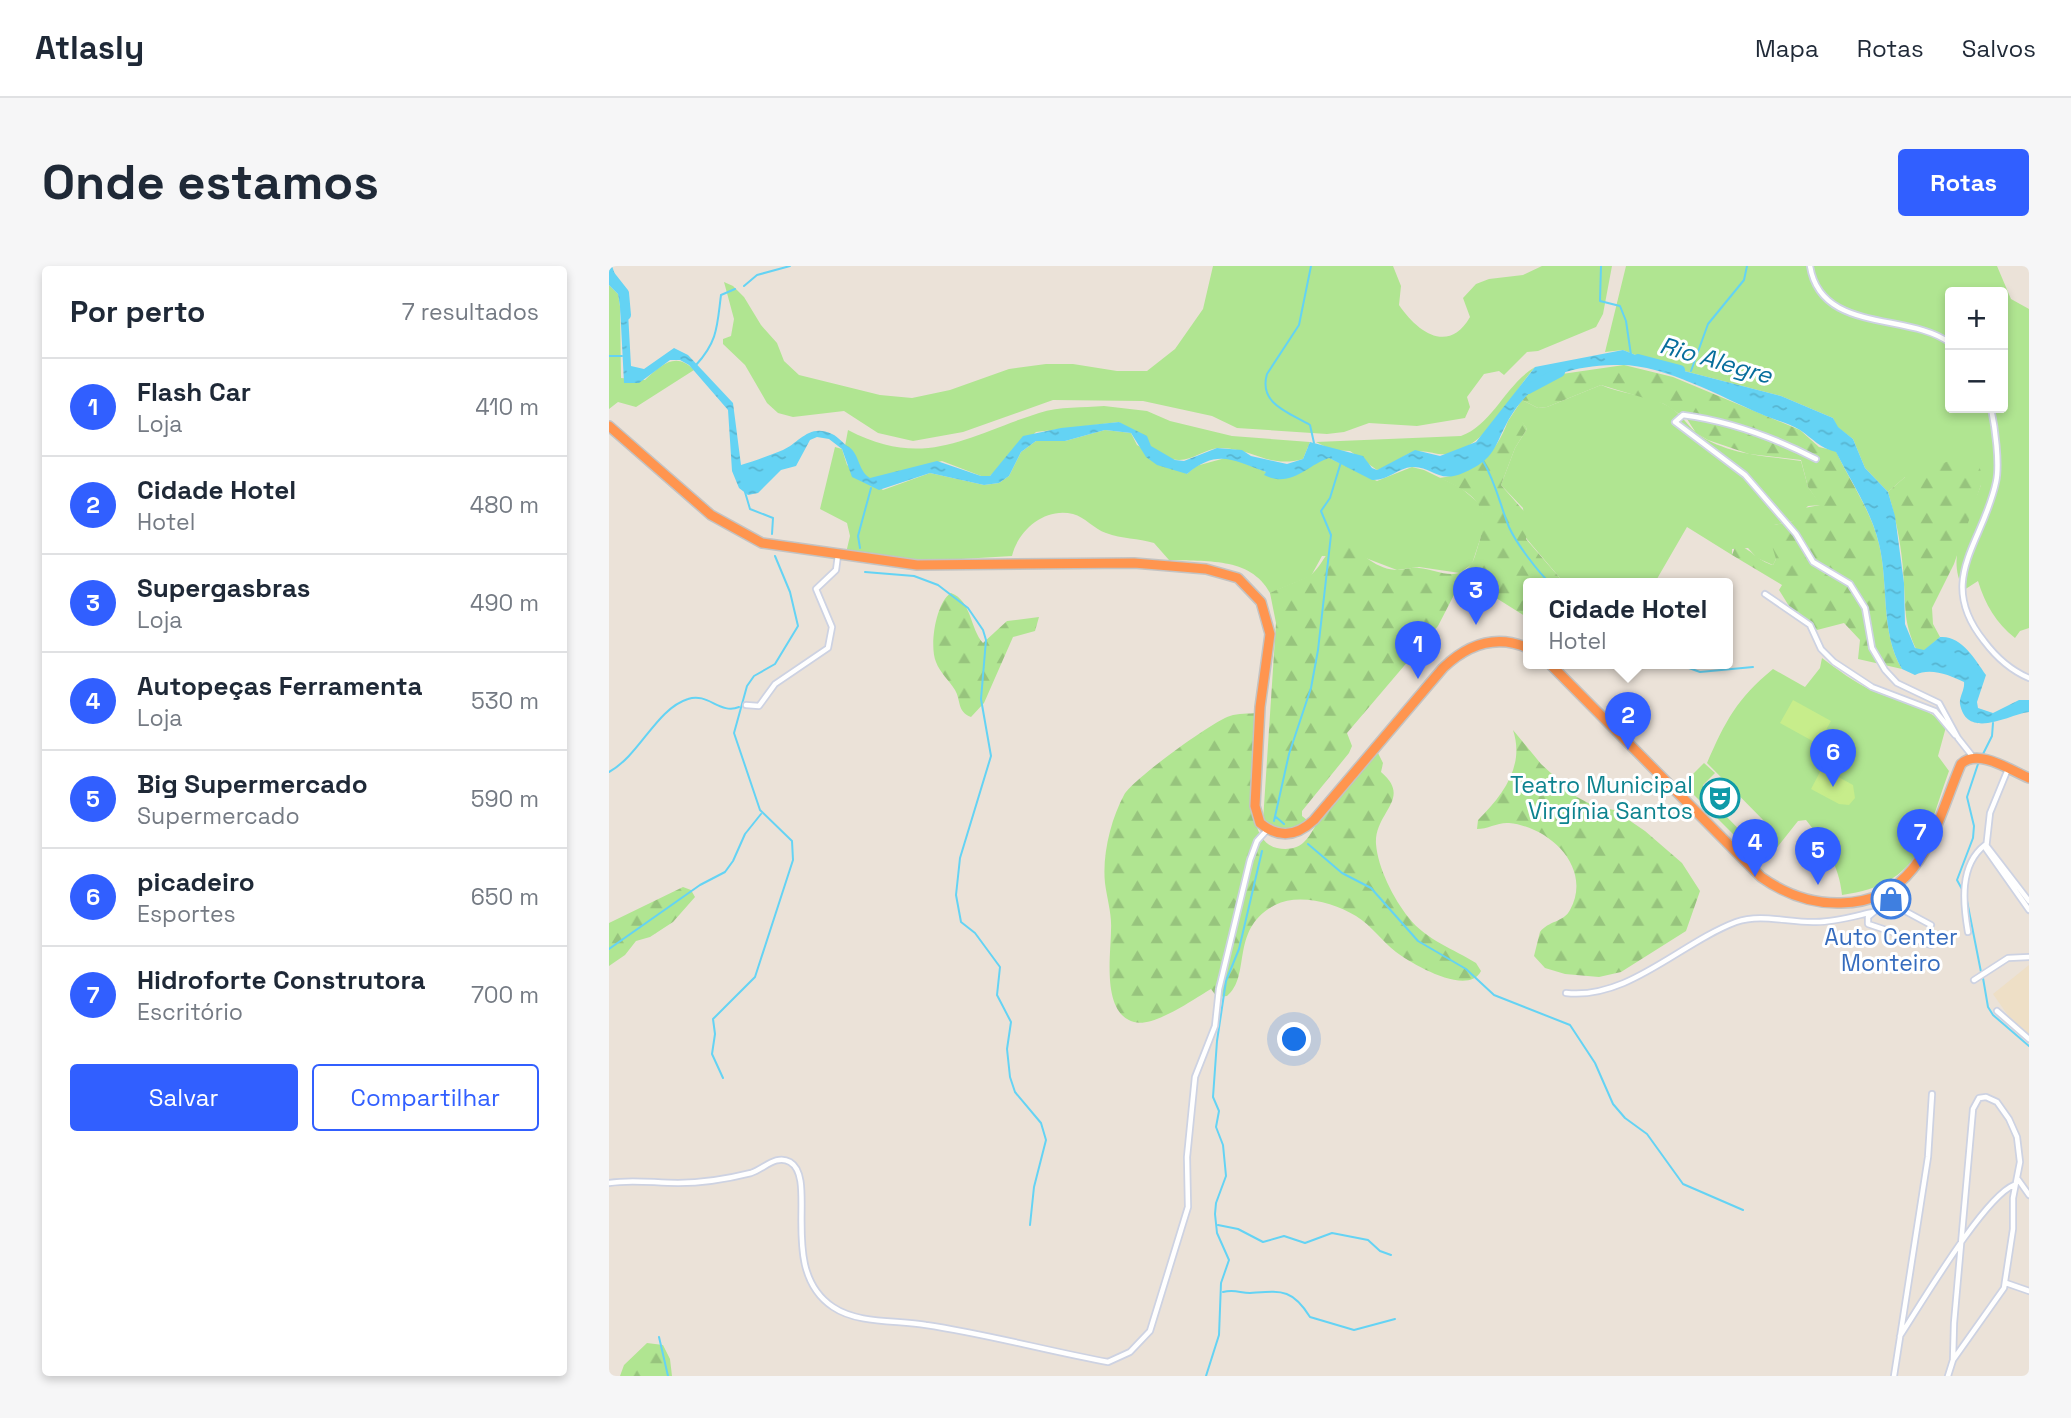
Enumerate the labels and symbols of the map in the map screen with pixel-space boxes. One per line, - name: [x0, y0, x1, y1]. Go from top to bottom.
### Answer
- water label: Rio Alegre: [1656, 329, 1776, 391]
- pin: 3: [1453, 567, 1499, 625]
- pin: 1: [1395, 621, 1441, 679]
- pin: 2: [1605, 692, 1651, 750]
- pin: 6: [1810, 729, 1856, 787]
- place label: Teatro Municipal Virgínia Santos: [1510, 770, 1693, 826]
- theatre icon: Teatro Municipal Virgínia Santos: [1699, 777, 1741, 819]
- pin: 7: [1897, 809, 1943, 867]
- pin: 4: [1732, 819, 1778, 877]
- pin: 5: [1795, 827, 1841, 885]
- shop icon: Auto Center Monteiro: [1870, 878, 1912, 920]
- place label: Auto Center Monteiro: [1824, 922, 1958, 978]
- your location: [1277, 1022, 1311, 1056]

